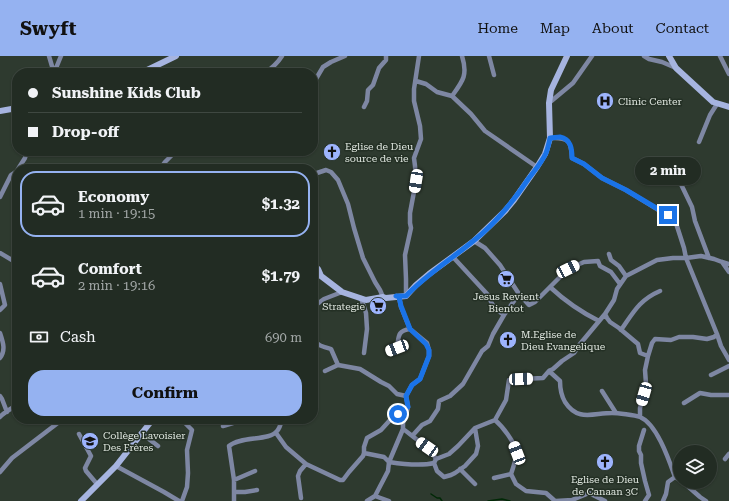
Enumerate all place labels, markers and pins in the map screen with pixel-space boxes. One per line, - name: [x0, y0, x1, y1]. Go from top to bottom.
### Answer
- hospital icon: Clinic Center: [595, 91, 615, 111]
- place label: Clinic Center: [618, 96, 682, 107]
- place label: Eglise de Dieu source de vie: [345, 141, 414, 164]
- church icon: Eglise de Dieu source de vie: [322, 142, 342, 162]
- supermarket icon: Jesus Revient Bientot: [496, 269, 516, 289]
- place label: Jesus Revient Bientot: [473, 291, 539, 314]
- supermarket icon: Strategie: [368, 296, 388, 316]
- place label: Strategie: [322, 301, 366, 312]
- place label: M.Eglise de Dieu Evangelique: [521, 329, 606, 352]
- church icon: M.Eglise de Dieu Evangelique: [498, 330, 518, 350]
- place label: Collège Lavoisier Des Frères: [103, 430, 185, 453]
- school or university icon: Collège Lavoisier Des Frères: [80, 431, 100, 451]
- church icon: Eglise de Dieu de Canaan 3C: [595, 452, 615, 472]
- place label: Eglise de Dieu de Canaan 3C: [571, 474, 640, 497]

